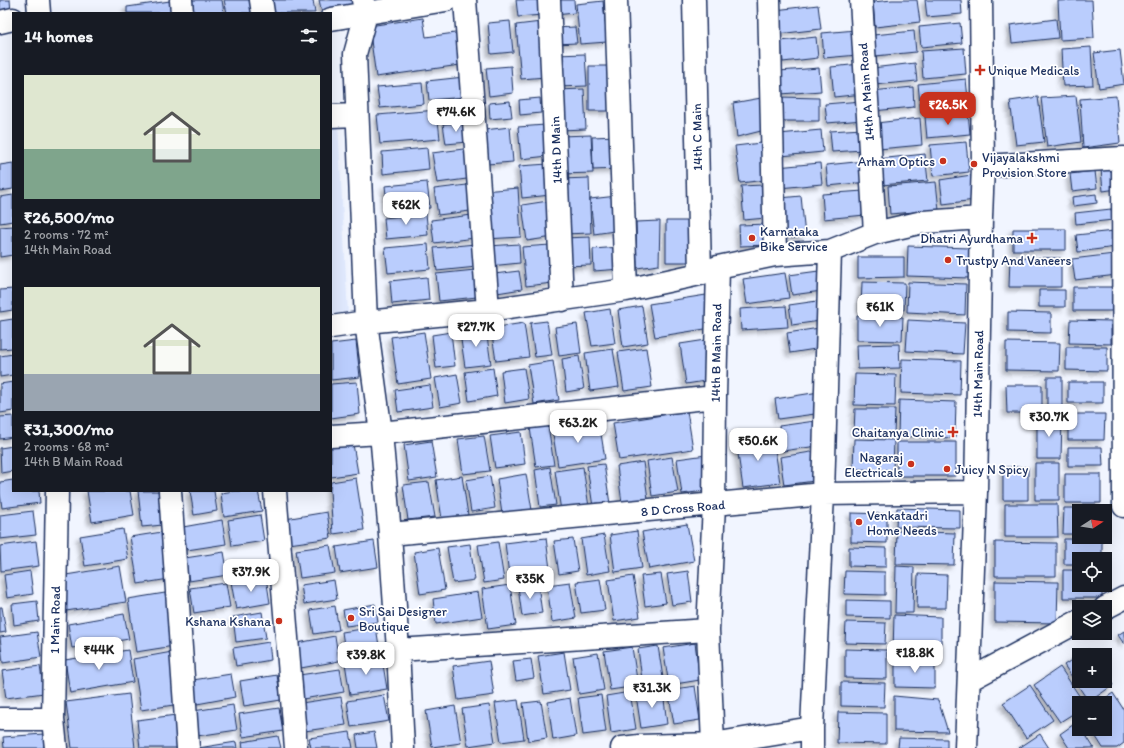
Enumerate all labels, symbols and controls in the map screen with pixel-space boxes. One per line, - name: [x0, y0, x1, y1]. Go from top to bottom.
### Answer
- icon: filters: [298, 25, 320, 47]
- text: 14 homes: [24, 26, 93, 46]
- street label: 14th A Main Road: [855, 42, 877, 142]
- place label: Unique Medicals: [988, 63, 1080, 78]
- marker: Unique Medicals: [975, 65, 985, 75]
- pin: ₹26.5K: [915, 92, 981, 126]
- text: ₹26.5K: [929, 97, 967, 112]
- pin: ₹74.6K: [423, 99, 489, 133]
- icon: home: [136, 101, 208, 173]
- street label: 14th C Main: [689, 102, 705, 171]
- text: ₹74.6K: [437, 104, 476, 119]
- street label: 14th D Main: [547, 115, 565, 184]
- place label: Vijayalakshmi Provision Store: [982, 150, 1067, 180]
- place label: Arham Optics: [858, 154, 935, 169]
- marker: Arham Optics: [938, 156, 948, 166]
- marker: Vijayalakshmi Provision Store: [969, 159, 979, 169]
- pin: ₹62K: [382, 192, 430, 226]
- text: ₹62K: [392, 197, 420, 212]
- text: ₹26,500/mo: [24, 207, 114, 227]
- place label: Karnataka Bike Service: [760, 224, 828, 254]
- text: 2 rooms · 72 m²: [24, 227, 109, 242]
- place label: Dhatri Ayurdhama: [920, 231, 1024, 246]
- marker: Dhatri Ayurdhama: [1026, 232, 1038, 244]
- marker: Karnataka Bike Service: [747, 233, 757, 243]
- text: 14th Main Road: [24, 242, 112, 257]
- place label: Trustpy And Vaneers: [956, 253, 1071, 268]
- marker: Trustpy And Vaneers: [943, 255, 953, 265]
- pin: ₹61K: [856, 294, 904, 328]
- text: ₹61K: [866, 299, 894, 314]
- street label: 14th B Main Road: [708, 303, 724, 403]
- icon: home: [136, 313, 208, 385]
- pin: ₹27.7K: [443, 314, 509, 348]
- text: ₹27.7K: [457, 319, 495, 334]
- street label: 14th Main Road: [970, 330, 986, 418]
- pin: ₹30.7K: [1016, 404, 1082, 438]
- text: ₹30.7K: [1029, 409, 1069, 424]
- pin: ₹63.2K: [545, 410, 611, 444]
- text: ₹63.2K: [559, 415, 597, 430]
- text: ₹31,300/mo: [24, 419, 114, 439]
- place label: Chaitanya Clinic: [852, 425, 944, 440]
- marker: Chaitanya Clinic: [947, 426, 959, 438]
- pin: ₹50.6K: [725, 428, 791, 462]
- text: ₹50.6K: [738, 433, 778, 448]
- text: 2 rooms · 68 m²: [24, 439, 109, 454]
- place label: Nagaraj Electricals: [845, 450, 903, 480]
- text: 14th B Main Road: [24, 454, 123, 469]
- marker: Nagaraj Electricals: [906, 459, 916, 469]
- place label: Juicy N Spicy: [955, 462, 1028, 477]
- marker: Juicy N Spicy: [942, 464, 952, 474]
- street label: 8 D Cross Road: [640, 497, 726, 519]
- north arrow: [1072, 504, 1112, 544]
- map controls: [1072, 504, 1112, 736]
- place label: Venkatadri Home Needs: [867, 508, 937, 538]
- marker: Venkatadri Home Needs: [854, 517, 864, 527]
- button: locate: [1072, 552, 1112, 592]
- pin: ₹37.9K: [218, 559, 284, 593]
- text: ₹37.9K: [232, 564, 270, 579]
- pin: ₹35K: [506, 566, 554, 600]
- text: ₹35K: [516, 571, 544, 586]
- street label: 1 Main Road: [47, 586, 63, 654]
- button: layers: [1072, 600, 1112, 640]
- place label: Sri Sai Designer Boutique: [359, 604, 448, 634]
- marker: Sri Sai Designer Boutique: [346, 613, 356, 623]
- place label: Kshana Kshana: [185, 614, 271, 629]
- marker: Kshana Kshana: [274, 616, 284, 626]
- pin: ₹44K: [75, 637, 123, 671]
- pin: ₹18.8K: [882, 640, 948, 674]
- text: ₹44K: [84, 642, 114, 657]
- pin: ₹39.8K: [333, 642, 399, 676]
- text: ₹18.8K: [896, 645, 934, 660]
- text: ₹39.8K: [347, 647, 385, 662]
- button: +: [1072, 648, 1112, 688]
- pin: ₹31.3K: [619, 675, 685, 709]
- text: ₹31.3K: [633, 680, 671, 695]
- button: −: [1072, 696, 1112, 736]

